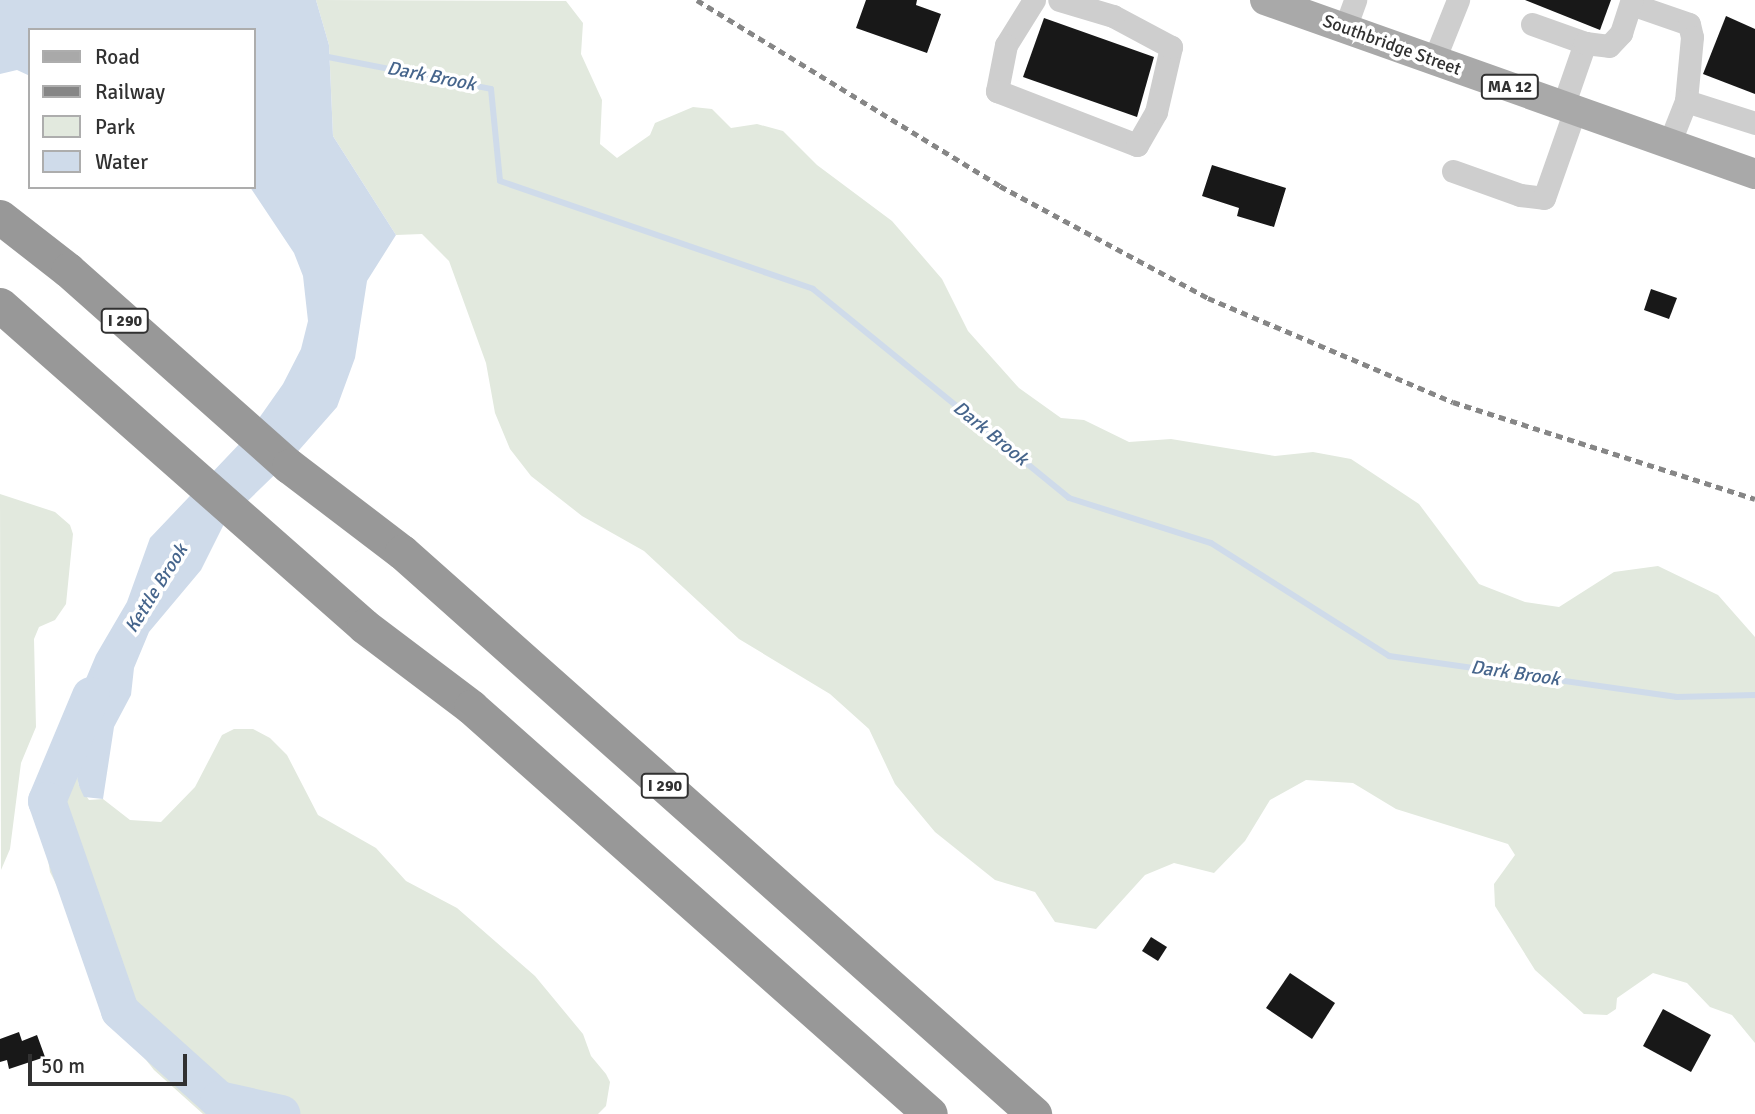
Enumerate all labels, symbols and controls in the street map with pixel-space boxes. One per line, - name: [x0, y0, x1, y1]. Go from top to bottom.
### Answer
- street label: Southbridge Street: [1320, 10, 1464, 80]
- legend: [28, 28, 256, 189]
- text: Road: [95, 44, 140, 70]
- water label: Dark Brook: [385, 57, 477, 97]
- road number: MA 12: [1480, 74, 1540, 100]
- text: Railway: [95, 79, 165, 105]
- text: Park: [95, 114, 135, 140]
- text: Water: [95, 149, 148, 175]
- road number: I 290: [100, 308, 150, 334]
- water label: Dark Brook: [948, 397, 1032, 471]
- water label: Kettle Brook: [121, 541, 193, 637]
- water label: Dark Brook: [1469, 656, 1561, 692]
- road number: I 290: [640, 774, 690, 799]
- scale bar: [32, 1040, 191, 1084]
- text: 50 m: [41, 1053, 85, 1079]

